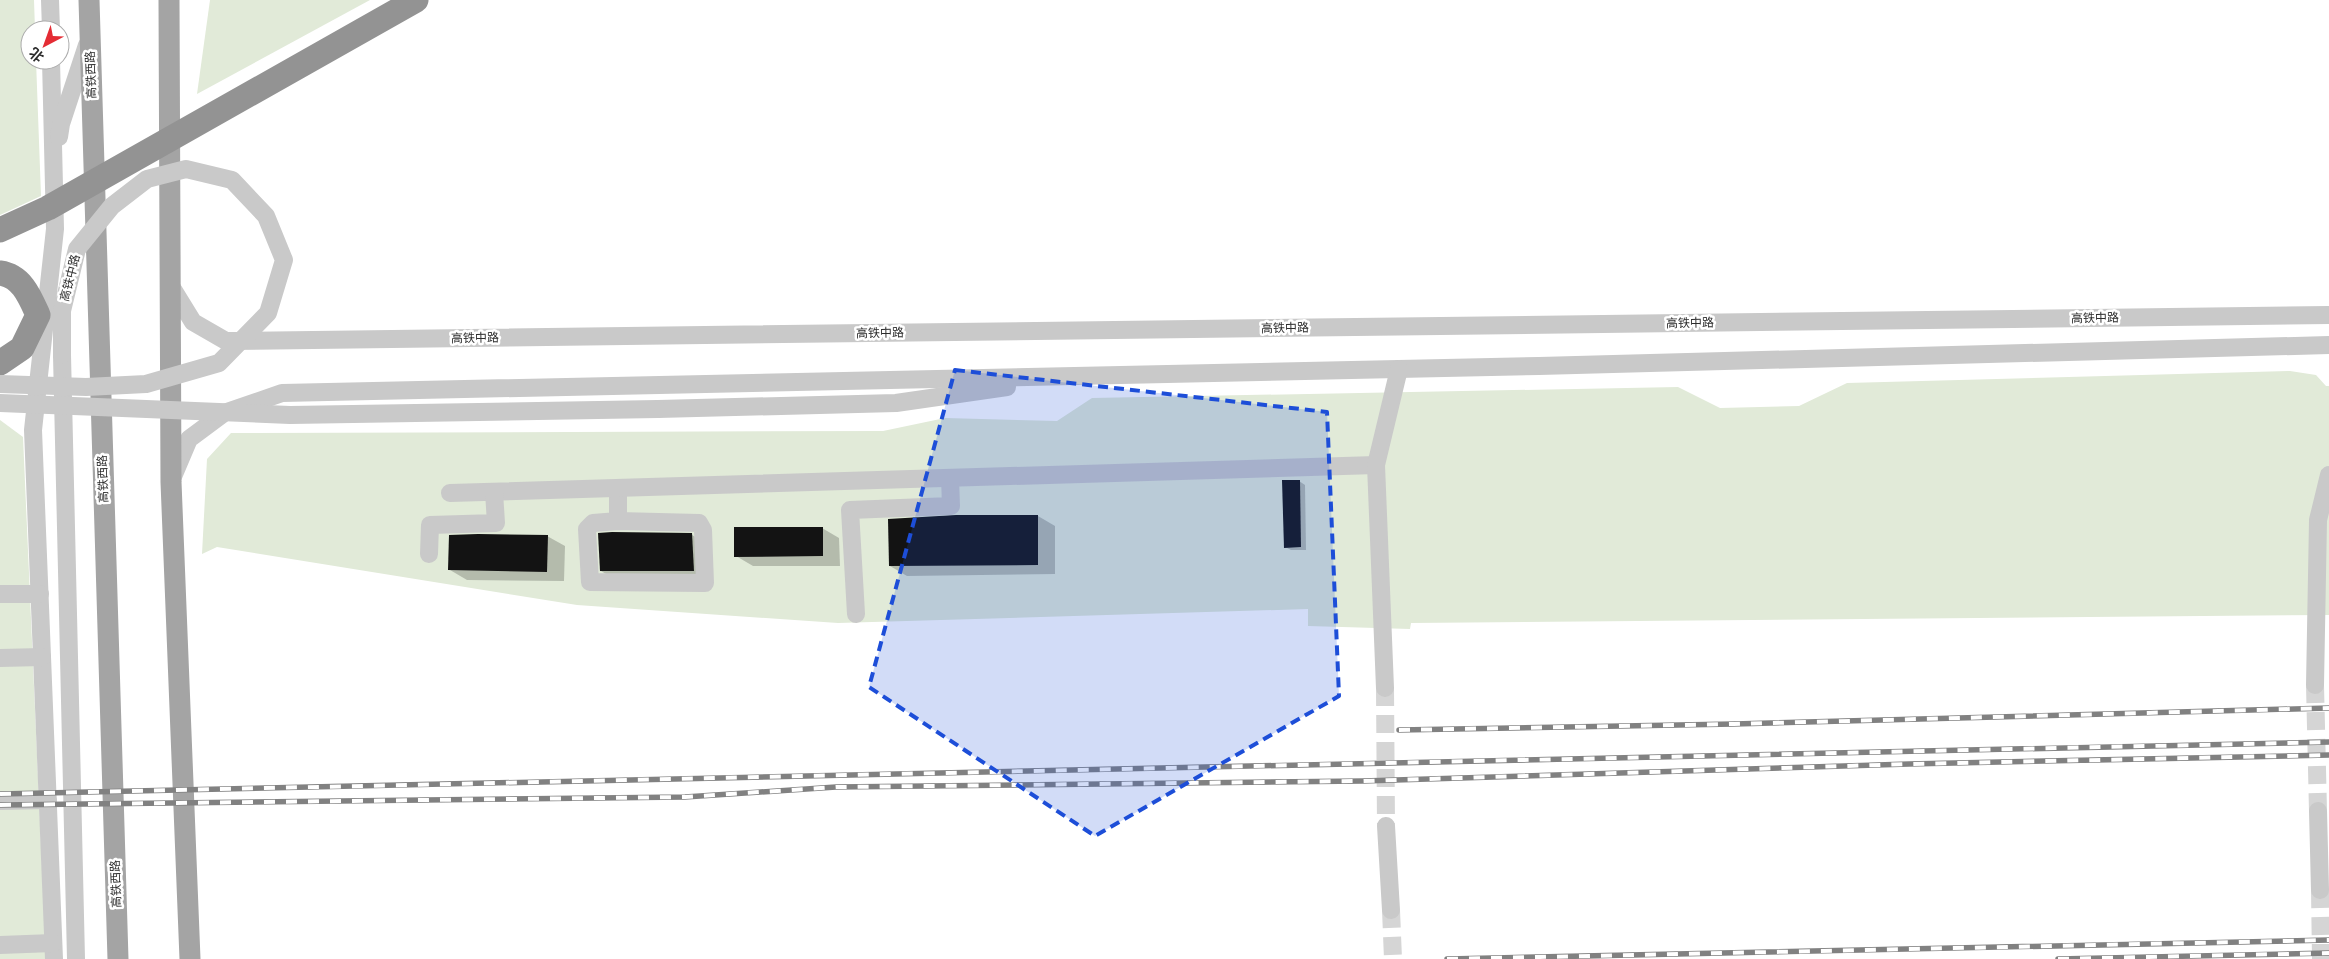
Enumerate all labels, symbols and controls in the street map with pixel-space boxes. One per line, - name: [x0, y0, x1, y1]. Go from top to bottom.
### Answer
- north arrow: [20, 20, 70, 70]
- text: 北: [26, 44, 47, 65]
- street label: 高铁西路: [83, 51, 99, 99]
- street label: 高铁中路: [57, 253, 83, 303]
- street label: 高铁中路: [2071, 311, 2119, 325]
- street label: 高铁中路: [1666, 316, 1714, 330]
- street label: 高铁中路: [1261, 321, 1309, 335]
- street label: 高铁中路: [856, 326, 904, 340]
- street label: 高铁中路: [451, 331, 499, 345]
- street label: 高铁西路: [95, 455, 111, 503]
- street label: 高铁西路: [108, 860, 124, 908]

